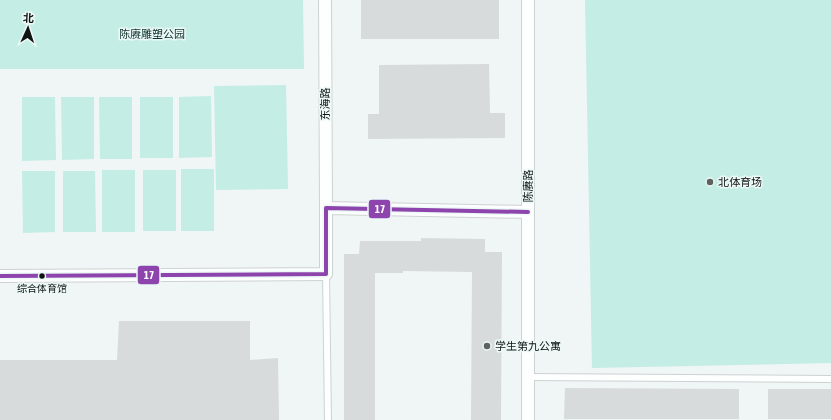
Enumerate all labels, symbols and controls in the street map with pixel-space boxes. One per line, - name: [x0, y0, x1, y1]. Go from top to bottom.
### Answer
- north arrow: [8, 8, 48, 48]
- text: 北: [23, 12, 34, 24]
- park label: 陈赓雕塑公园: [119, 28, 185, 40]
- street label: 东海路: [319, 88, 331, 121]
- street label: 陈赓路: [522, 170, 534, 203]
- place label: 北体育场: [718, 176, 762, 188]
- marker: 北体育场: [705, 177, 715, 187]
- line badge: 17: [368, 199, 391, 219]
- text: 17: [375, 203, 385, 215]
- line badge: 17: [137, 265, 160, 285]
- text: 17: [144, 269, 154, 281]
- marker: 综合体育馆: [37, 271, 47, 281]
- place label: 综合体育馆: [17, 283, 67, 294]
- place label: 学生第九公寓: [495, 340, 561, 352]
- marker: 学生第九公寓: [482, 341, 492, 351]

